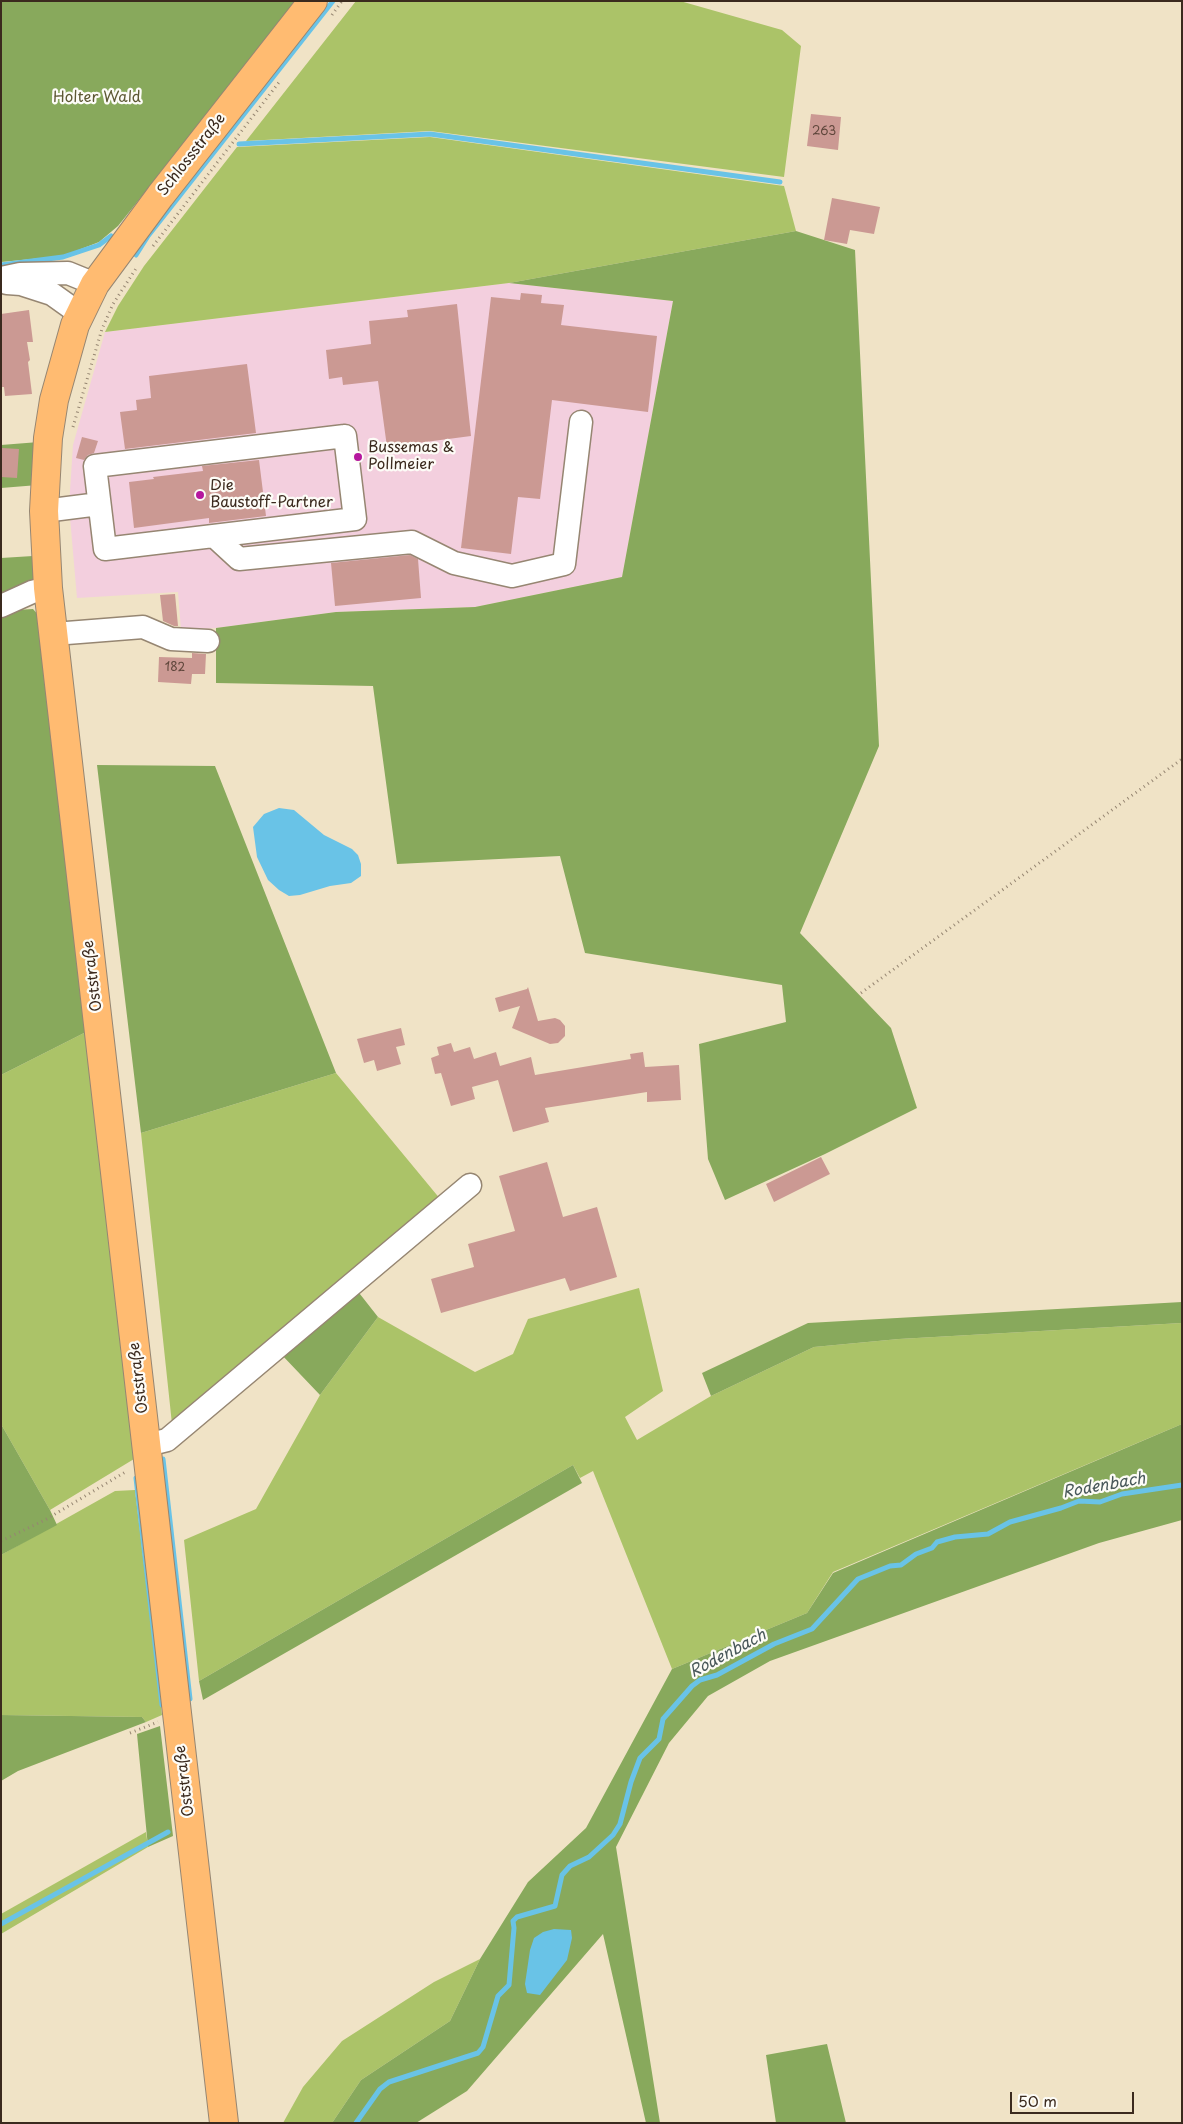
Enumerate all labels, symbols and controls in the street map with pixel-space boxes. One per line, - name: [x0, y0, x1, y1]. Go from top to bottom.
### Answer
- park label: Holter Wald: [53, 89, 141, 107]
- street label: Schlossstraße: [154, 110, 230, 200]
- house number: 263: [812, 125, 836, 139]
- place label: Bussemas & Pollmeier: [368, 439, 454, 474]
- marker: Bussemas & Pollmeier: [352, 451, 364, 463]
- place label: Die Baustoff-Partner: [210, 477, 333, 512]
- marker: Die Baustoff-Partner: [194, 489, 206, 501]
- house number: 182: [165, 661, 185, 675]
- street label: Oststraße: [80, 939, 106, 1013]
- street label: Oststraße: [126, 1341, 152, 1415]
- water label: Rodenbach: [1061, 1469, 1147, 1503]
- water label: Rodenbach: [687, 1626, 769, 1682]
- street label: Oststraße: [172, 1744, 198, 1818]
- scale bar: [1013, 2082, 1137, 2114]
- text: 50 m: [1018, 2089, 1057, 2112]

